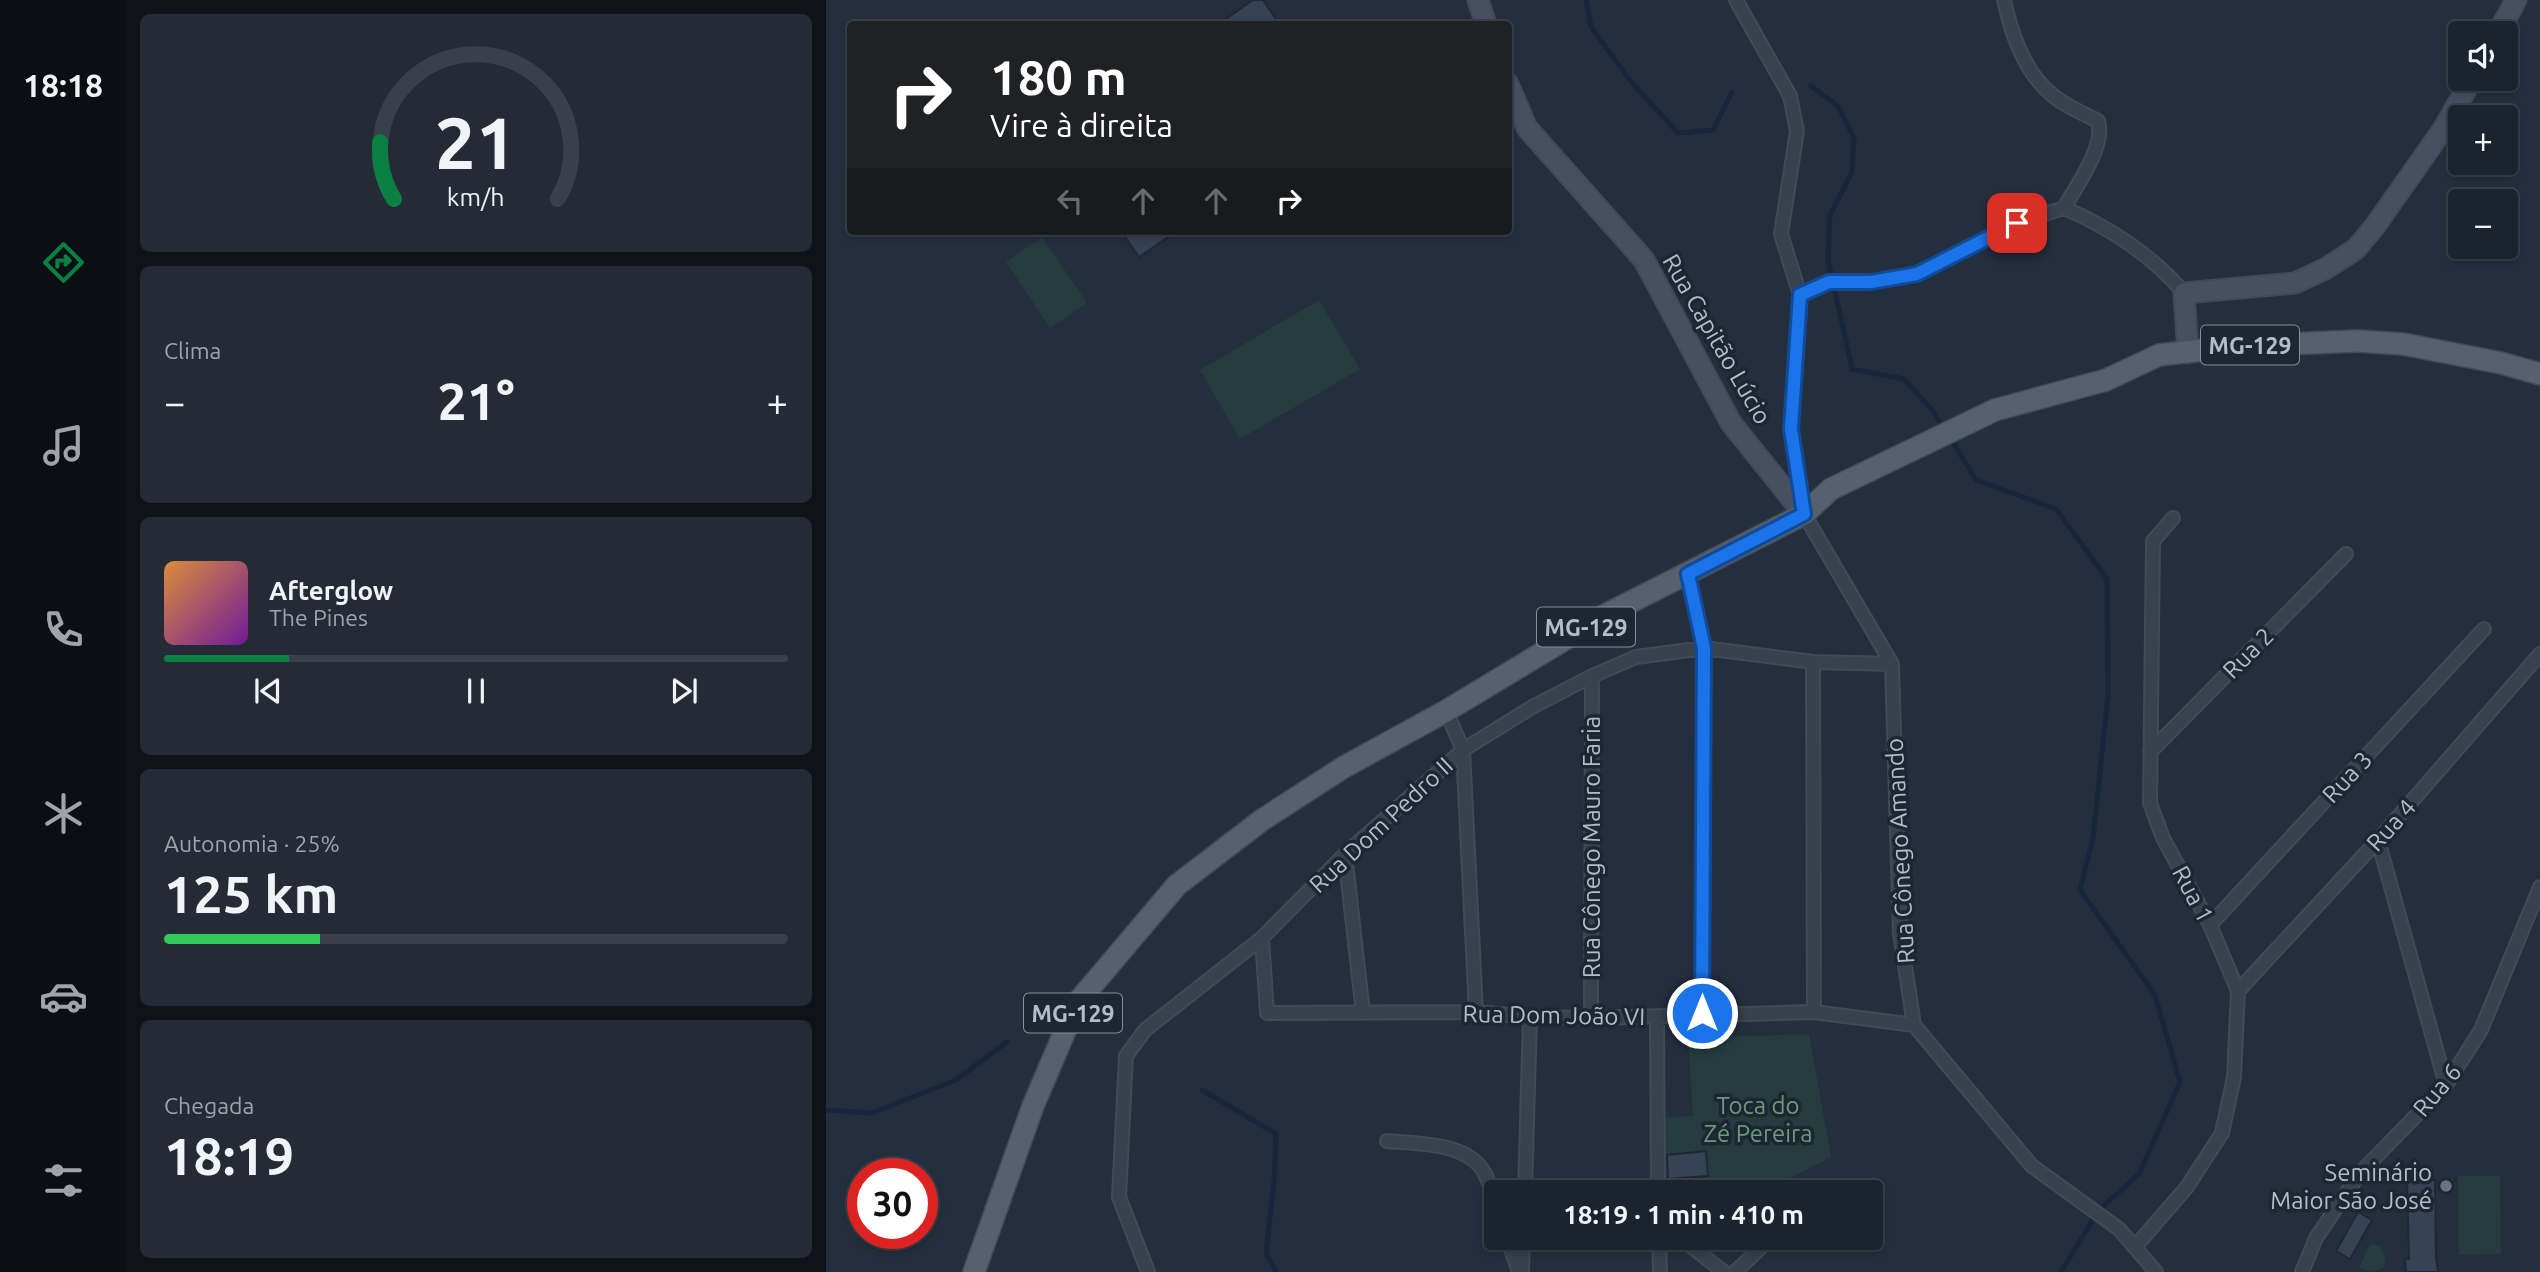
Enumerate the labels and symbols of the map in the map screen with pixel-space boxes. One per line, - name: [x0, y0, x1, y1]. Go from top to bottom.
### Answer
- pin: [1987, 193, 2047, 253]
- street label: Rua Capitão Lúcio: [1657, 249, 1777, 429]
- road number: MG-129: [2201, 326, 2299, 364]
- road number: MG-129: [1537, 608, 1635, 646]
- street label: Rua 2: [2217, 622, 2279, 684]
- street label: Rua Cônego Mauro Faria: [1578, 716, 1605, 978]
- street label: Rua Cônego Amando: [1881, 737, 1919, 965]
- street label: Rua 3: [2317, 746, 2377, 808]
- street label: Rua Dom Pedro II: [1304, 752, 1458, 898]
- street label: Rua 4: [2361, 794, 2421, 856]
- street label: Rua 1: [2167, 861, 2219, 927]
- position arrow: [1665, 976, 1739, 1050]
- road number: MG-129: [1024, 994, 1122, 1032]
- street label: Rua Dom João VI: [1462, 1000, 1646, 1030]
- street label: Rua 6: [2407, 1058, 2467, 1122]
- park label: Toca do Zé Pereira: [1704, 1092, 1812, 1147]
- speed limit sign: 30: [847, 1158, 938, 1249]
- place label: Seminário Maior São José: [2270, 1159, 2432, 1214]
- marker: Seminário Maior São José: [2438, 1178, 2454, 1194]

